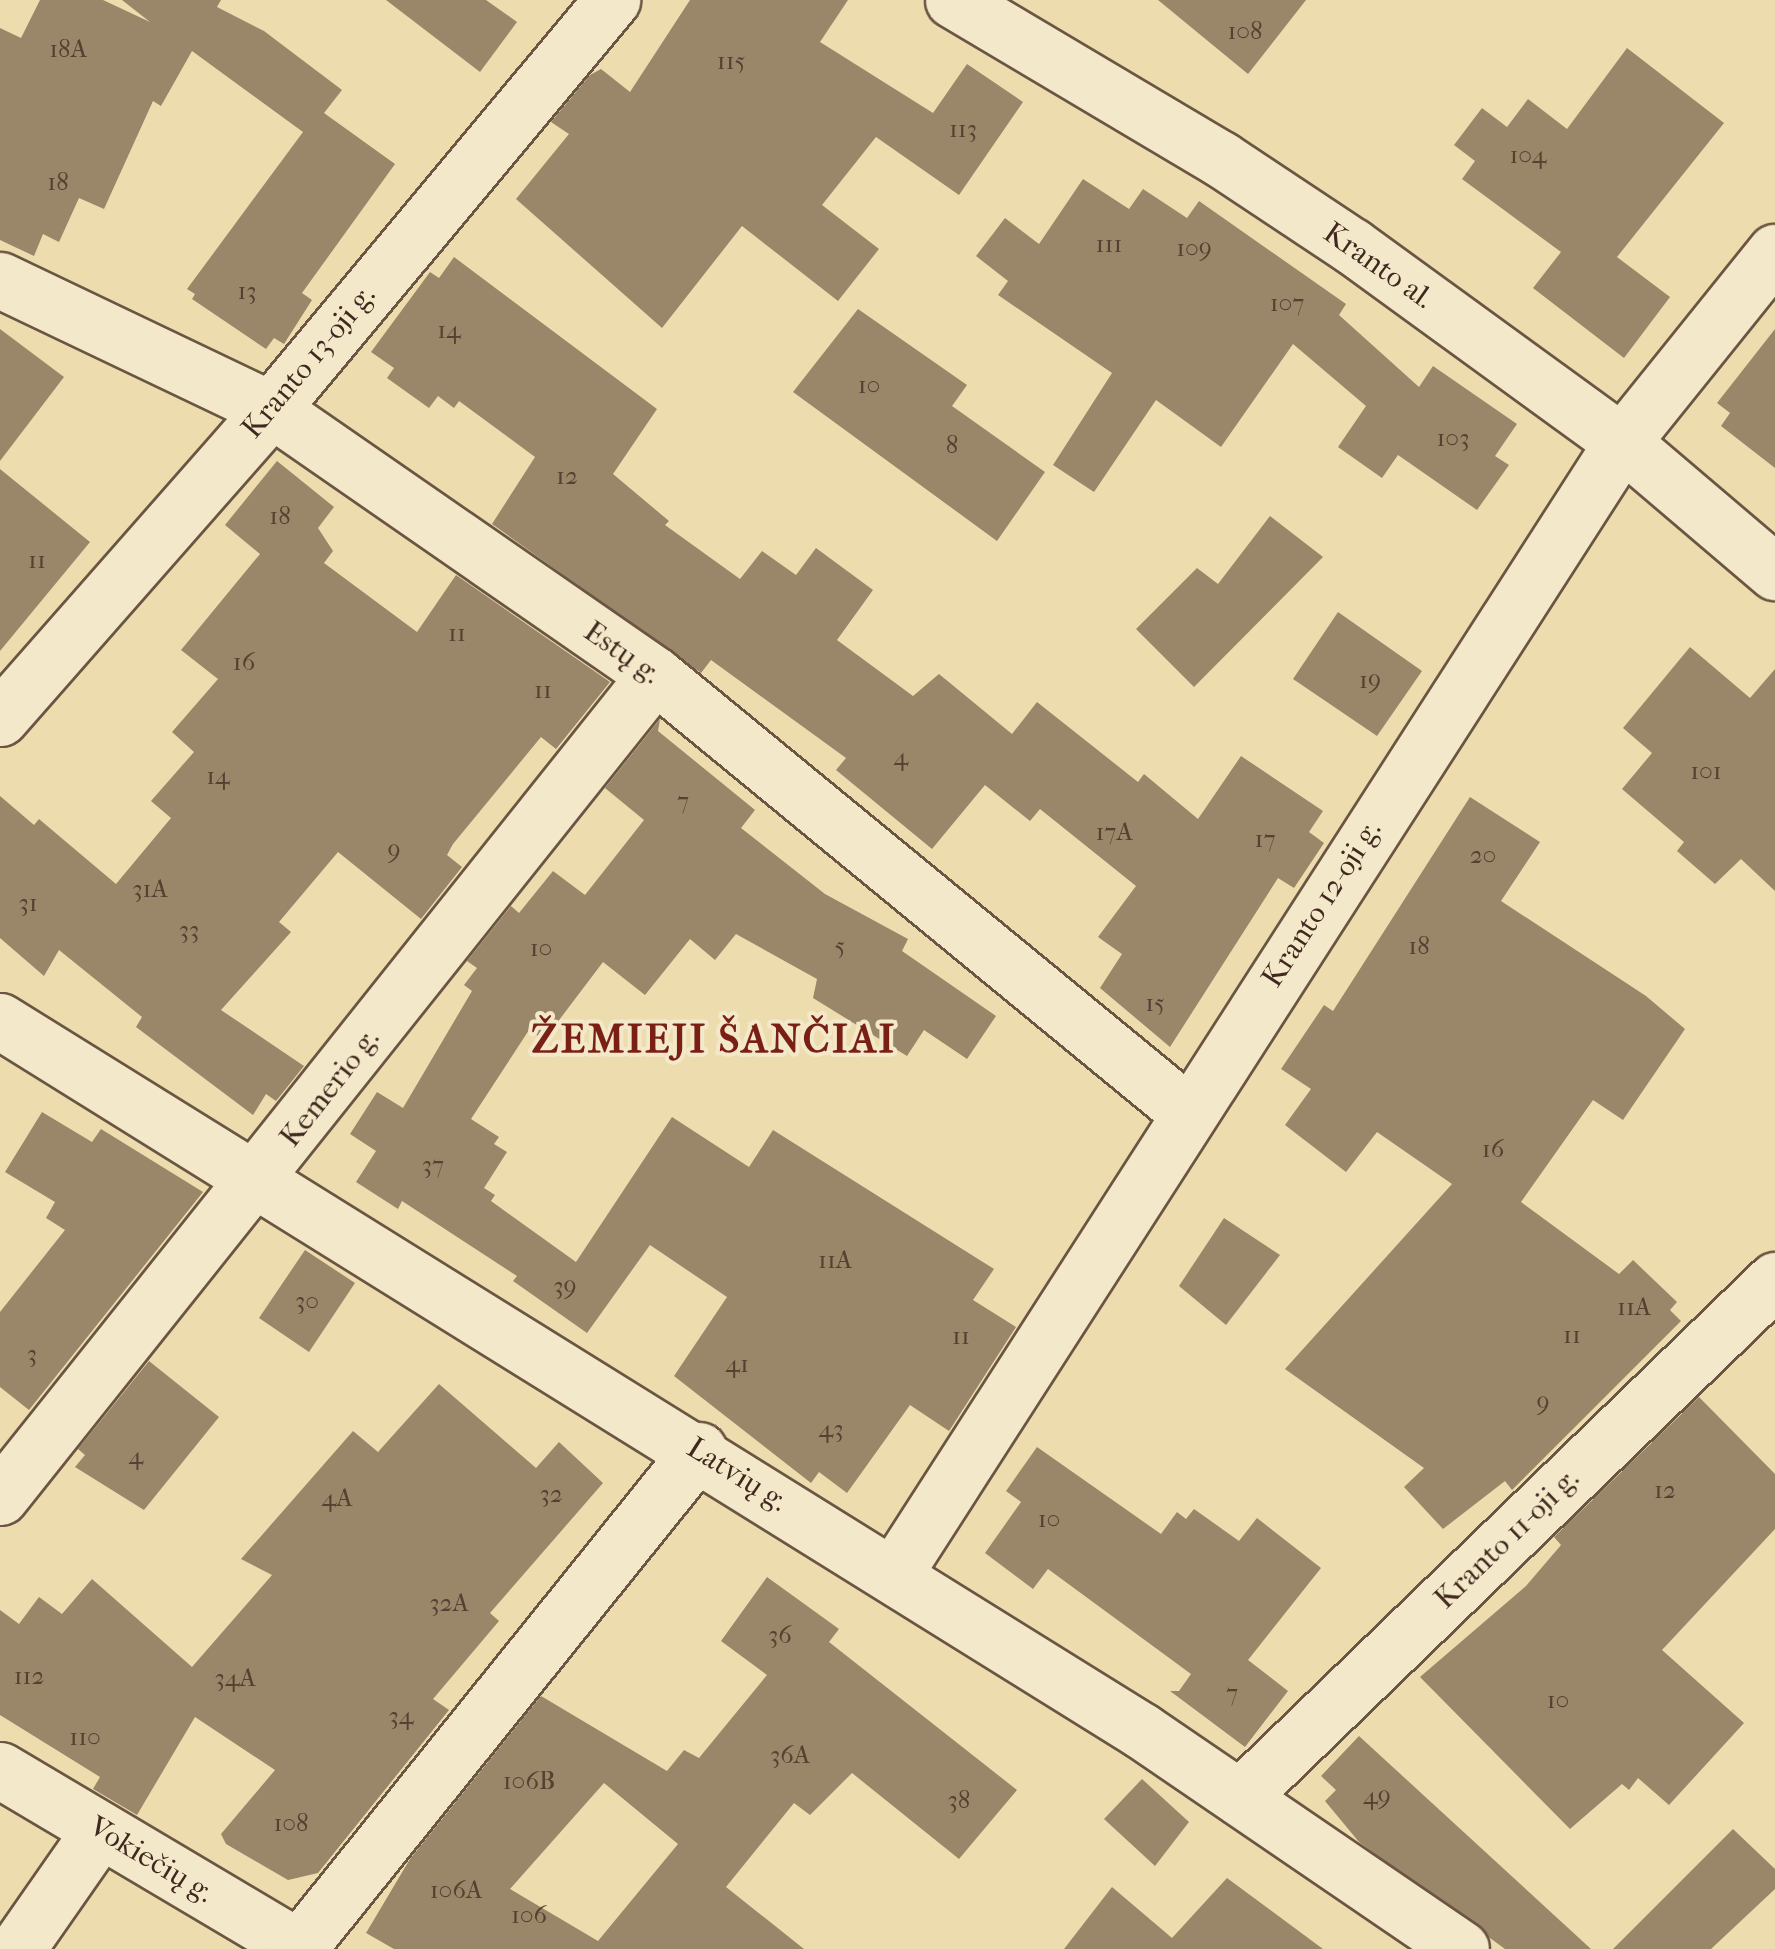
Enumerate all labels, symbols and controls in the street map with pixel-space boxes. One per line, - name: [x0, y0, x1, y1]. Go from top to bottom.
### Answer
- house number: 108: [1227, 16, 1263, 46]
- house number: 18A: [49, 34, 87, 64]
- house number: 115: [717, 46, 745, 76]
- house number: 113: [949, 114, 977, 144]
- house number: 104: [1509, 140, 1547, 170]
- house number: 18: [47, 167, 69, 197]
- street label: Kranto al.: [1316, 215, 1440, 317]
- house number: 111: [1096, 229, 1122, 259]
- house number: 109: [1176, 233, 1212, 263]
- house number: 13: [237, 276, 257, 306]
- street label: Kranto 13-oji g.: [235, 278, 383, 446]
- house number: 107: [1270, 288, 1304, 318]
- house number: 14: [437, 315, 461, 345]
- house number: 10: [858, 370, 880, 400]
- house number: 103: [1437, 423, 1469, 453]
- house number: 8: [946, 430, 958, 460]
- house number: 12: [556, 461, 578, 491]
- house number: 18: [269, 501, 291, 531]
- house number: 11: [28, 545, 46, 575]
- street label: Estų g.: [577, 614, 667, 692]
- house number: 11: [448, 618, 466, 648]
- house number: 16: [233, 647, 255, 677]
- house number: 19: [1359, 665, 1381, 695]
- house number: 11: [534, 675, 552, 705]
- house number: 4: [894, 742, 908, 772]
- house number: 101: [1690, 756, 1722, 786]
- house number: 14: [206, 761, 230, 791]
- house number: 7: [677, 786, 689, 816]
- street label: Kranto 12-oji g.: [1255, 814, 1389, 994]
- house number: 17A: [1095, 817, 1133, 847]
- house number: 17: [1255, 824, 1275, 854]
- house number: 9: [387, 835, 401, 865]
- house number: 20: [1470, 840, 1496, 870]
- house number: 31A: [132, 874, 168, 904]
- house number: 31: [18, 888, 38, 918]
- house number: 33: [179, 915, 199, 945]
- house number: 5: [835, 931, 845, 961]
- house number: 18: [1408, 931, 1430, 961]
- house number: 10: [530, 933, 552, 963]
- house number: 15: [1145, 988, 1165, 1018]
- district label: ŽEMIEJI ŠANČIAI: [531, 1015, 897, 1063]
- street label: Kemerio g.: [273, 1022, 387, 1154]
- house number: 16: [1482, 1134, 1504, 1164]
- house number: 37: [422, 1150, 444, 1180]
- house number: 11A: [818, 1245, 852, 1275]
- house number: 39: [553, 1271, 577, 1301]
- house number: 30: [295, 1286, 319, 1316]
- house number: 11A: [1617, 1292, 1651, 1322]
- house number: 11: [1563, 1320, 1581, 1350]
- house number: 11: [952, 1321, 970, 1351]
- house number: 3: [27, 1339, 37, 1369]
- house number: 41: [725, 1349, 749, 1379]
- house number: 9: [1536, 1387, 1550, 1417]
- house number: 43: [818, 1414, 844, 1444]
- street label: Latvių g.: [680, 1430, 794, 1520]
- house number: 4: [129, 1441, 143, 1471]
- street label: Kranto 11-oji g.: [1427, 1461, 1587, 1617]
- house number: 12: [1654, 1475, 1676, 1505]
- house number: 32: [539, 1479, 563, 1509]
- house number: 4A: [322, 1483, 352, 1513]
- house number: 10: [1038, 1504, 1060, 1534]
- house number: 32A: [429, 1588, 469, 1618]
- house number: 36: [768, 1620, 792, 1650]
- house number: 112: [14, 1661, 44, 1691]
- house number: 34A: [214, 1663, 256, 1693]
- house number: 7: [1226, 1678, 1238, 1708]
- house number: 10: [1547, 1685, 1569, 1715]
- house number: 34: [388, 1701, 414, 1731]
- house number: 110: [69, 1722, 101, 1752]
- house number: 36A: [770, 1740, 810, 1770]
- house number: 106B: [503, 1766, 555, 1796]
- house number: 49: [1363, 1781, 1391, 1811]
- house number: 38: [948, 1785, 970, 1815]
- house number: 108: [273, 1808, 309, 1838]
- street label: Vokiečių g.: [82, 1809, 220, 1911]
- house number: 106A: [430, 1875, 482, 1905]
- house number: 106: [511, 1900, 547, 1930]

